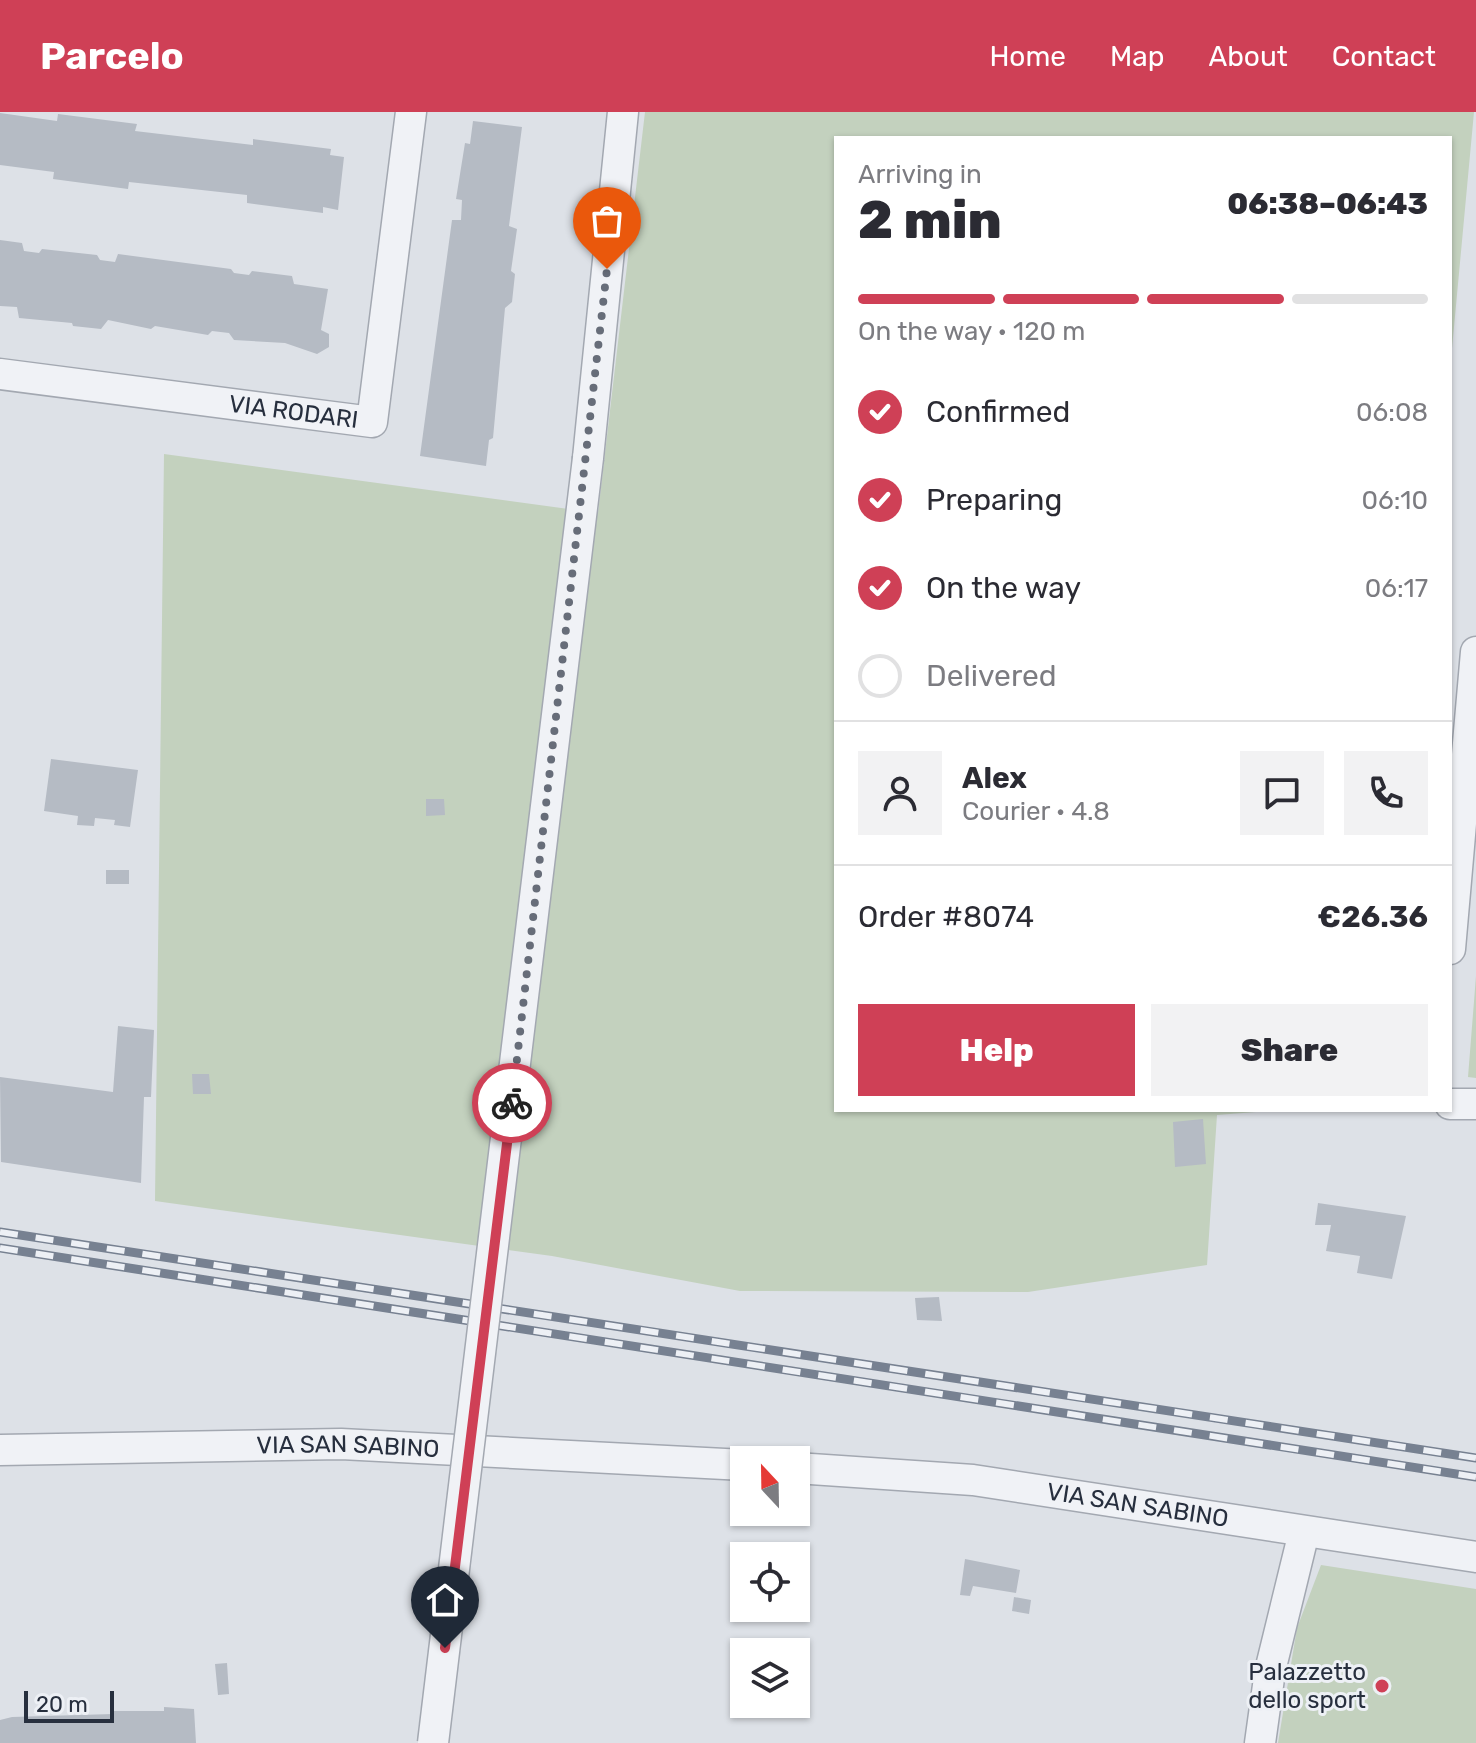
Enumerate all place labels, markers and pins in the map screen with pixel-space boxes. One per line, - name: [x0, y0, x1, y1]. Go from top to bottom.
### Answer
- pin: [573, 187, 641, 269]
- pin: [411, 1566, 479, 1648]
- place label: Palazzetto dello sport: [1248, 1658, 1366, 1714]
- marker: Palazzetto dello sport: [1373, 1677, 1391, 1695]

